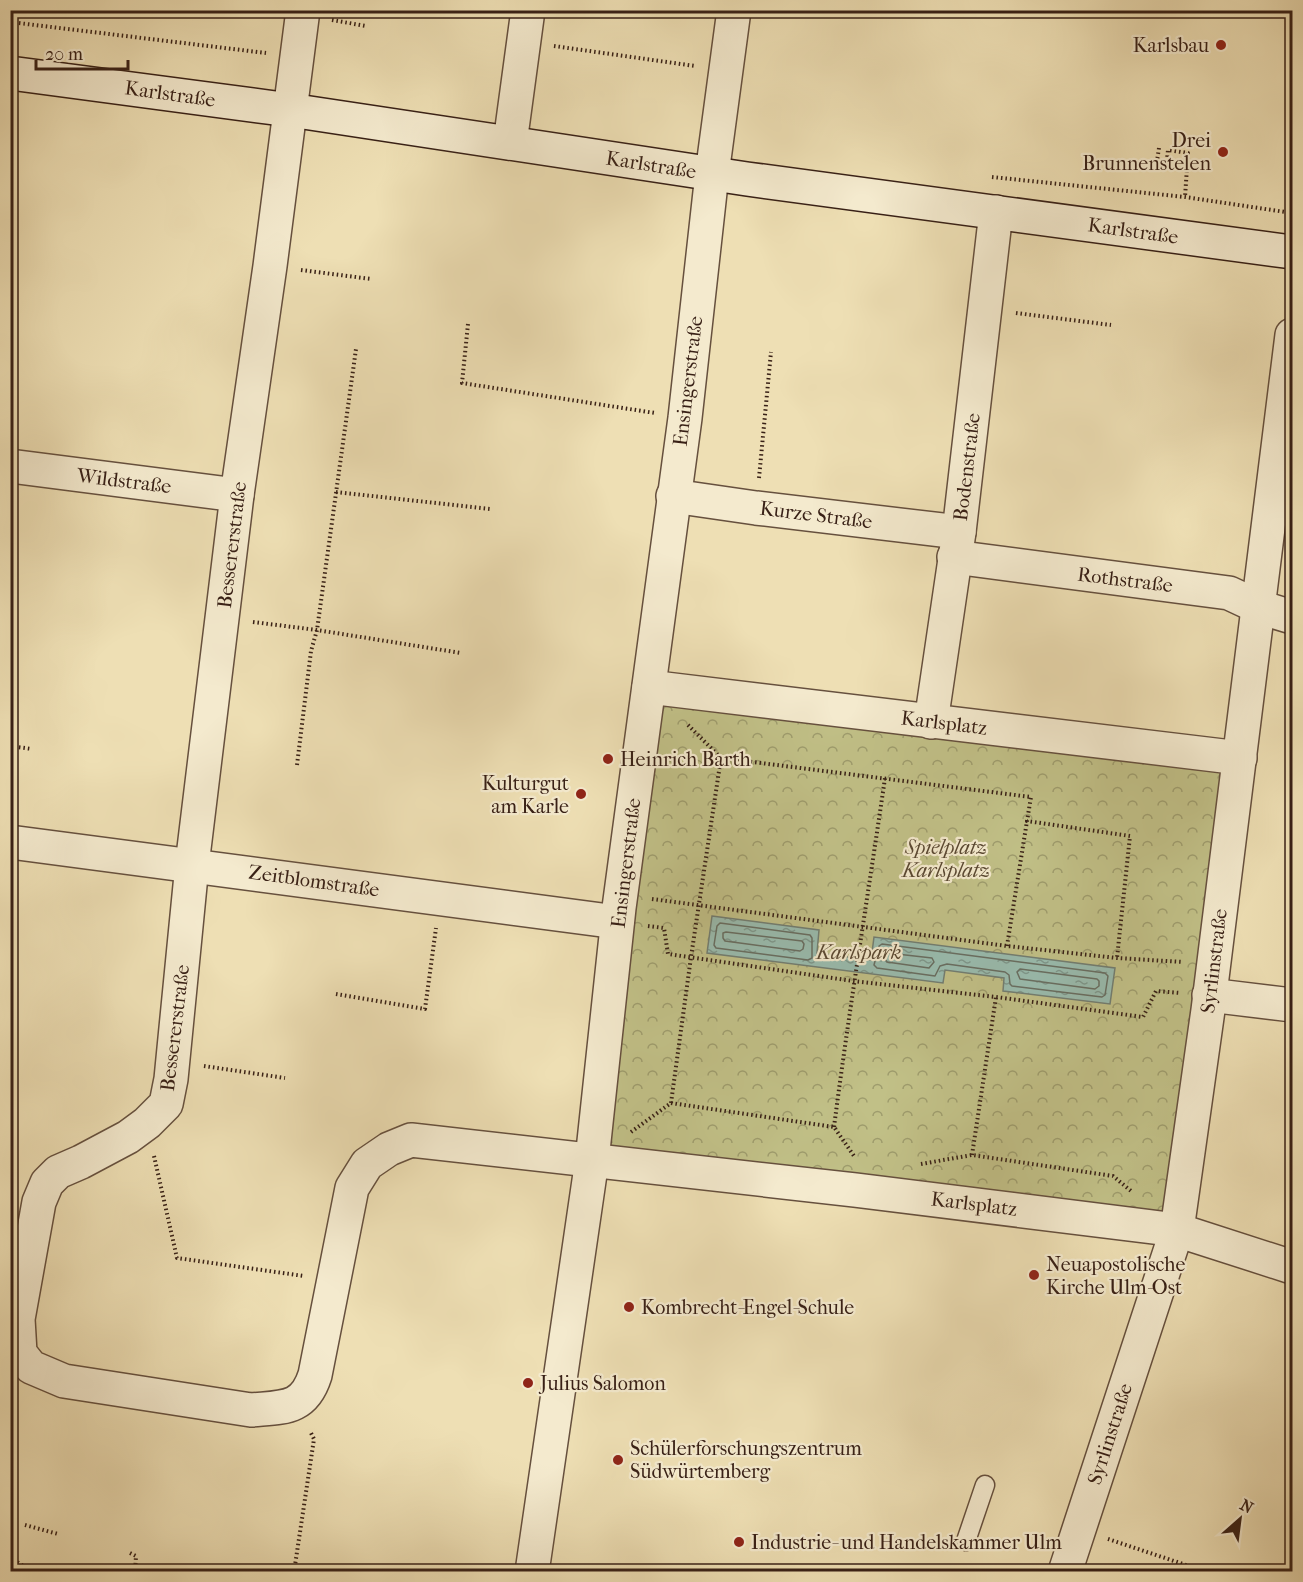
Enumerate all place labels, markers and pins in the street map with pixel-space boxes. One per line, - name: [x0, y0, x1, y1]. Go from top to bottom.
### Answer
- place label: Karlsbau: [1133, 34, 1210, 57]
- marker: Karlsbau: [1214, 38, 1228, 52]
- place label: Drei Brunnenstelen: [1082, 129, 1211, 175]
- marker: Drei Brunnenstelen: [1216, 145, 1230, 159]
- place label: Heinrich Barth: [620, 748, 752, 771]
- marker: Heinrich Barth: [601, 752, 615, 766]
- place label: Kulturgut am Karle: [482, 772, 569, 818]
- marker: Kulturgut am Karle: [574, 787, 588, 801]
- place label: Neuapostolische Kirche Ulm-Ost: [1046, 1253, 1185, 1299]
- marker: Neuapostolische Kirche Ulm-Ost: [1027, 1268, 1041, 1282]
- place label: Kombrecht-Engel-Schule: [641, 1296, 854, 1319]
- marker: Kombrecht-Engel-Schule: [622, 1300, 636, 1314]
- place label: Julius Salomon: [538, 1372, 666, 1395]
- marker: Julius Salomon: [521, 1376, 535, 1390]
- place label: Schülerforschungszentrum Südwürtemberg: [630, 1437, 862, 1483]
- marker: Schülerforschungszentrum Südwürtemberg: [611, 1453, 625, 1467]
- place label: Industrie- und Handelskammer Ulm: [751, 1531, 1062, 1554]
- marker: Industrie- und Handelskammer Ulm: [732, 1535, 746, 1549]

